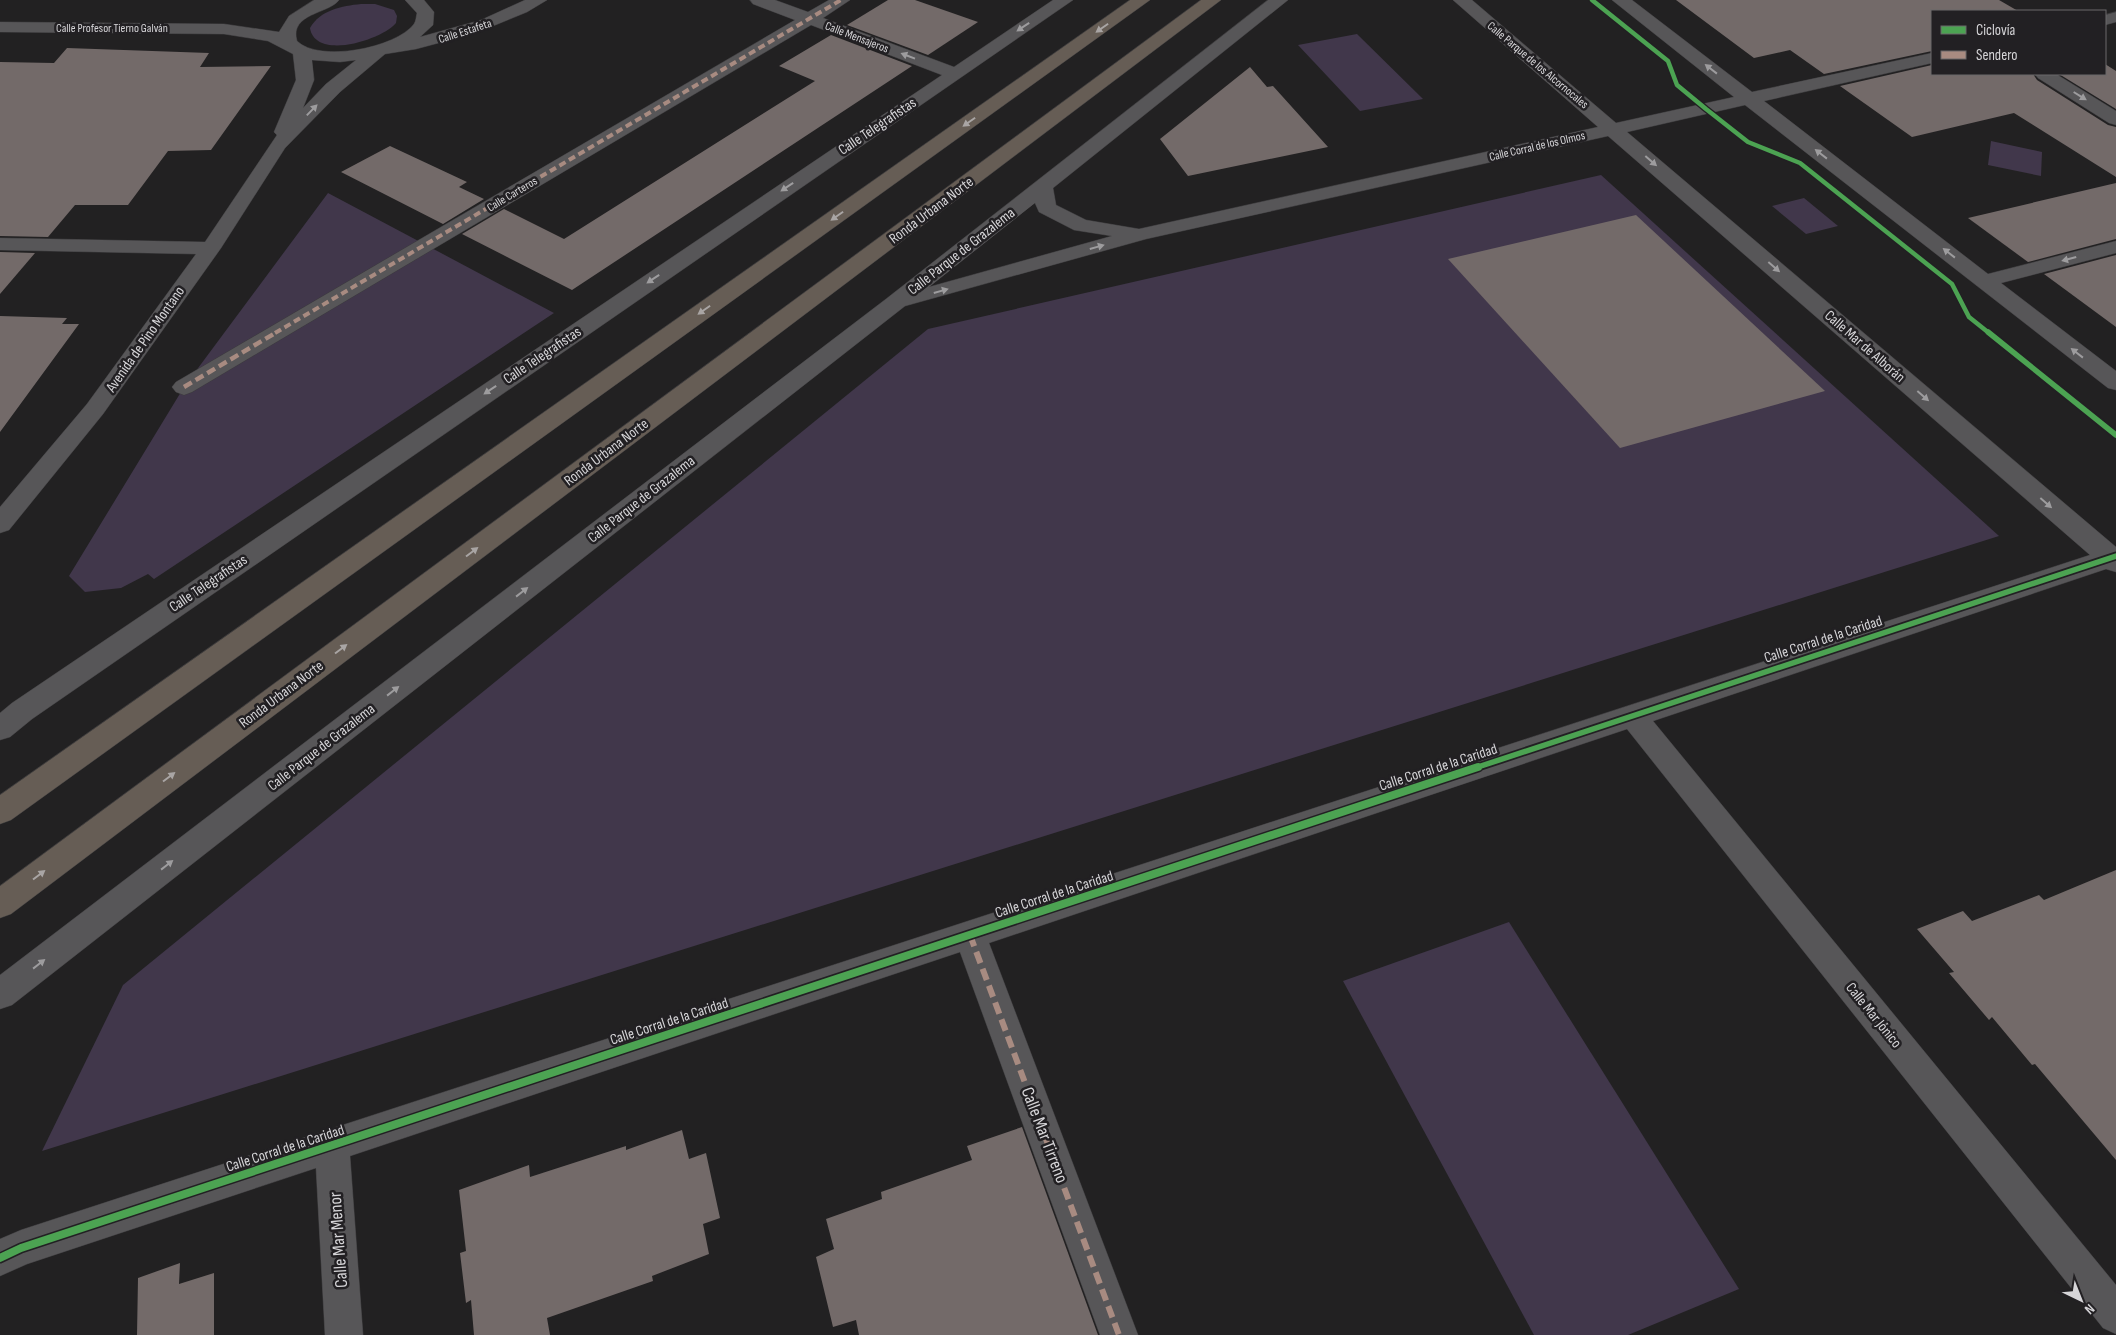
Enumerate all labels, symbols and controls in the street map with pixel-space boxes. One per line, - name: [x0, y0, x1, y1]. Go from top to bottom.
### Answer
- legend: [1931, 10, 2106, 75]
- street label: Calle Estafeta: [437, 16, 494, 47]
- street label: Calle Mensajeros: [823, 18, 891, 56]
- street label: Calle Parque de los Alcornocales: [1484, 19, 1591, 112]
- street label: Calle Profesor Tierno Galván: [56, 21, 168, 36]
- text: Ciclovía: [1976, 21, 2016, 40]
- one-way arrow: [1016, 22, 1030, 32]
- one-way arrow: [1095, 23, 1109, 33]
- text: Sendero: [1976, 46, 2017, 65]
- one-way arrow: [900, 52, 915, 60]
- one-way arrow: [1704, 64, 1718, 74]
- one-way arrow: [2074, 92, 2087, 101]
- street label: Calle Telegrafistas: [835, 93, 920, 160]
- one-way arrow: [306, 104, 318, 116]
- one-way arrow: [962, 117, 976, 127]
- street label: Calle Corral de los Olmos: [1488, 128, 1586, 165]
- one-way arrow: [1815, 148, 1828, 159]
- one-way arrow: [1644, 155, 1656, 167]
- street label: Ronda Urbana Norte: [885, 172, 977, 248]
- street label: Calle Carteros: [484, 174, 540, 215]
- one-way arrow: [781, 182, 794, 192]
- street label: Calle Parque de Grazalema: [904, 203, 1019, 299]
- one-way arrow: [830, 211, 843, 221]
- one-way arrow: [1090, 242, 1105, 250]
- one-way arrow: [1942, 248, 1956, 258]
- one-way arrow: [2061, 255, 2076, 263]
- one-way arrow: [1767, 261, 1779, 273]
- one-way arrow: [646, 274, 660, 284]
- street label: Avenida de Pino Montano: [101, 283, 189, 397]
- one-way arrow: [933, 287, 949, 295]
- one-way arrow: [697, 305, 711, 315]
- street label: Calle Mar de Alborán: [1820, 306, 1909, 387]
- street label: Calle Telegrafistas: [500, 322, 585, 389]
- one-way arrow: [2071, 347, 2084, 358]
- one-way arrow: [483, 385, 497, 395]
- one-way arrow: [1916, 391, 1929, 402]
- street label: Ronda Urbana Norte: [560, 414, 652, 490]
- street label: Calle Parque de Grazalema: [584, 451, 699, 547]
- one-way arrow: [2039, 497, 2052, 508]
- one-way arrow: [465, 546, 478, 557]
- street label: Calle Telegrafistas: [166, 550, 251, 617]
- one-way arrow: [515, 586, 528, 597]
- street label: Calle Corral de la Caridad: [1762, 611, 1885, 668]
- one-way arrow: [334, 643, 347, 654]
- street label: Ronda Urbana Norte: [235, 656, 327, 732]
- one-way arrow: [386, 685, 399, 696]
- street label: Calle Parque de Grazalema: [264, 699, 379, 795]
- street label: Calle Corral de la Caridad: [1377, 739, 1500, 796]
- one-way arrow: [162, 772, 176, 782]
- one-way arrow: [160, 859, 173, 870]
- street label: Calle Corral de la Caridad: [993, 866, 1116, 923]
- one-way arrow: [32, 869, 45, 880]
- one-way arrow: [32, 959, 46, 969]
- street label: Calle Mar Jónico: [1841, 979, 1906, 1052]
- street label: Calle Corral de la Caridad: [608, 993, 731, 1050]
- street label: Calle Mar Tirreno: [1017, 1084, 1072, 1186]
- street label: Calle Corral de la Caridad: [224, 1120, 347, 1177]
- street label: Calle Mar Menor: [325, 1191, 352, 1289]
- north arrow: [2056, 1275, 2106, 1325]
- text: N: [2081, 1300, 2098, 1318]

